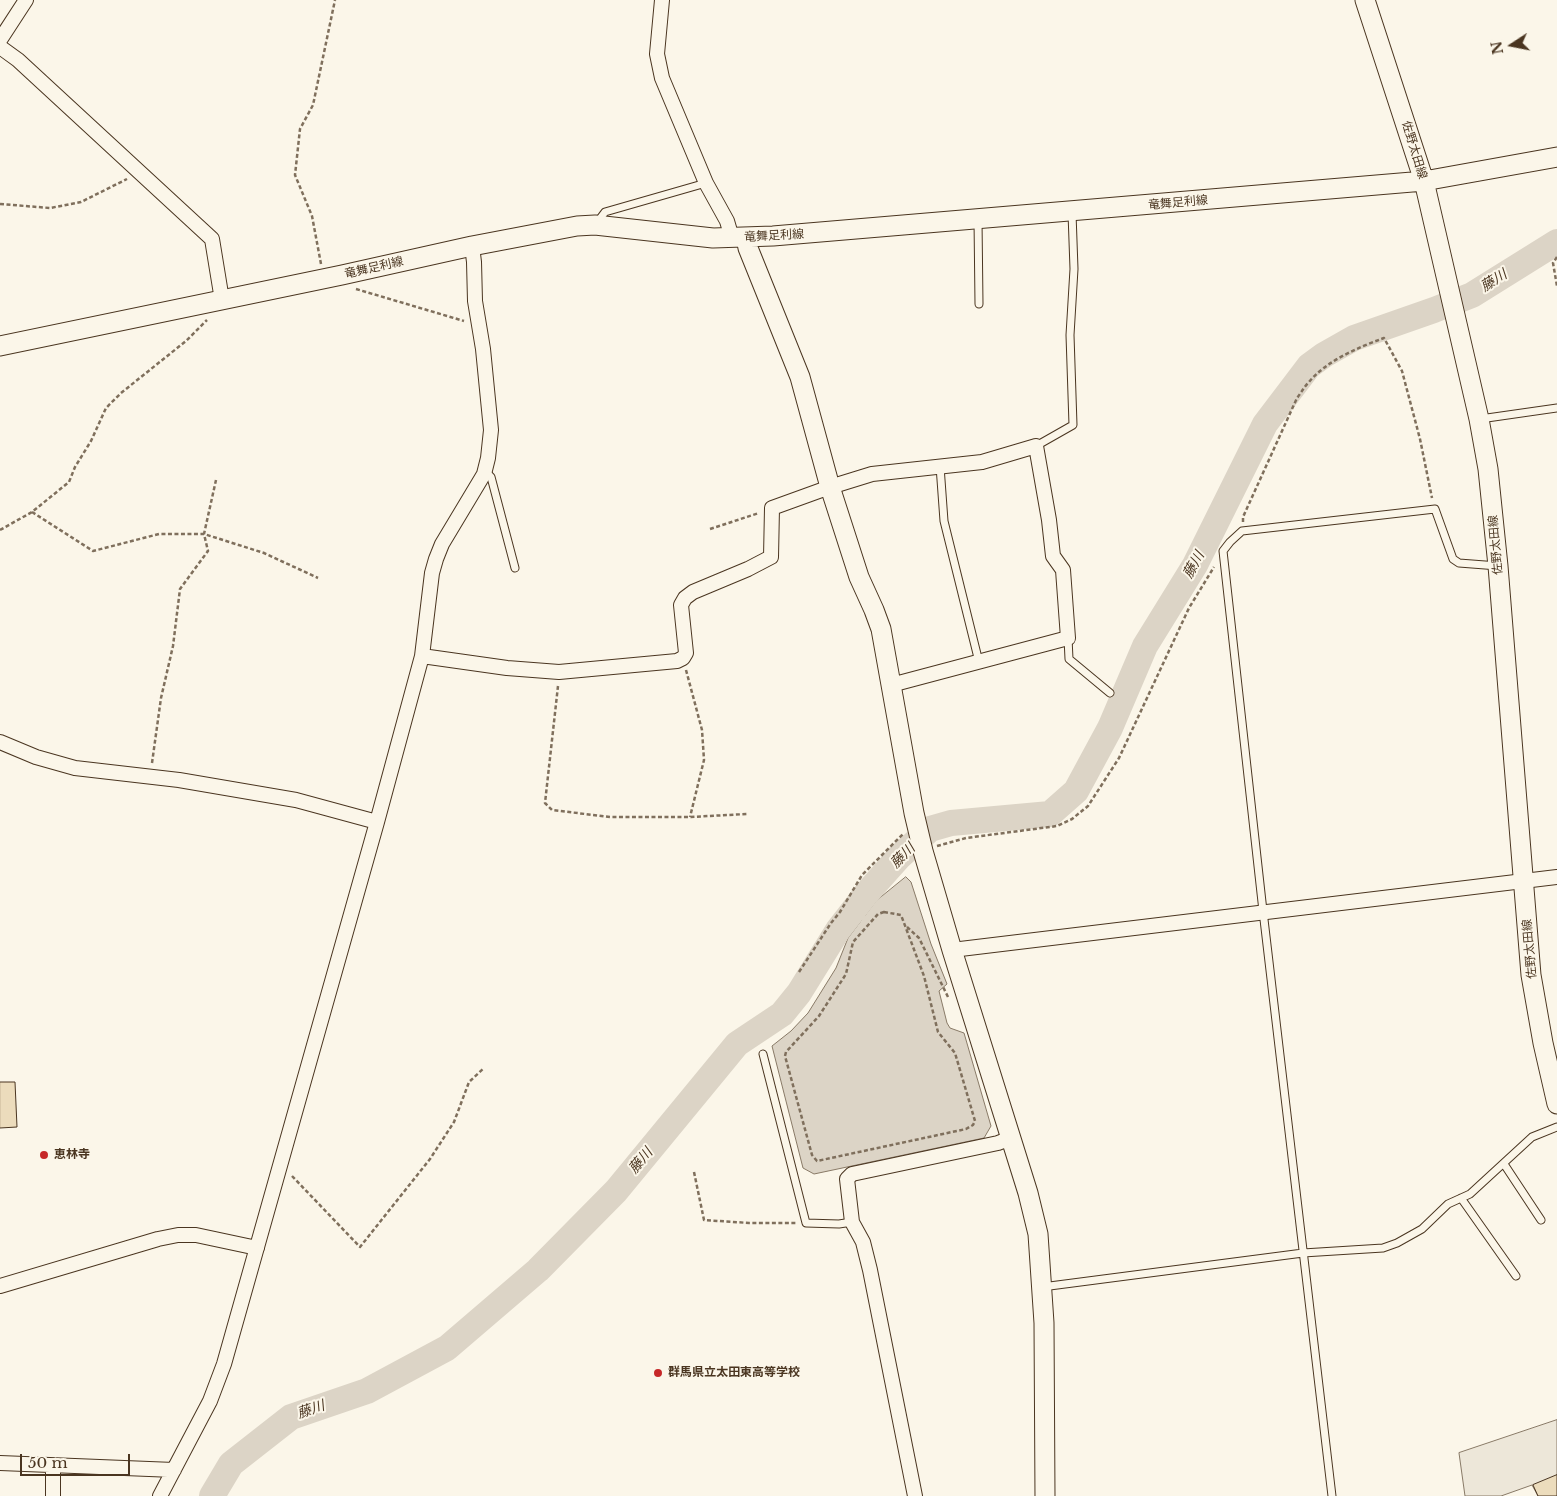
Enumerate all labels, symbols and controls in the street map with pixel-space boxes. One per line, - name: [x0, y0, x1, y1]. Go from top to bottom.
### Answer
- north arrow: [1487, 20, 1537, 70]
- text: N: [1487, 40, 1507, 56]
- street label: 佐野太田線: [1398, 119, 1430, 181]
- street label: 竜舞足利線: [1147, 193, 1209, 213]
- street label: 竜舞足利線: [744, 227, 804, 245]
- street label: 竜舞足利線: [343, 254, 405, 282]
- water label: 藤川: [1478, 266, 1510, 296]
- street label: 佐野太田線: [1486, 514, 1506, 576]
- water label: 藤川: [1180, 549, 1208, 581]
- water label: 藤川: [887, 840, 919, 872]
- street label: 佐野太田線: [1520, 918, 1540, 980]
- water label: 藤川: [626, 1145, 656, 1177]
- place label: 恵林寺: [54, 1148, 90, 1162]
- marker: 恵林寺: [38, 1149, 50, 1161]
- place label: 群馬県立太田東高等学校: [668, 1366, 800, 1380]
- marker: 群馬県立太田東高等学校: [652, 1367, 664, 1379]
- water label: 藤川: [295, 1397, 327, 1423]
- scale bar: [22, 1444, 132, 1476]
- text: 50 m: [28, 1453, 68, 1472]

